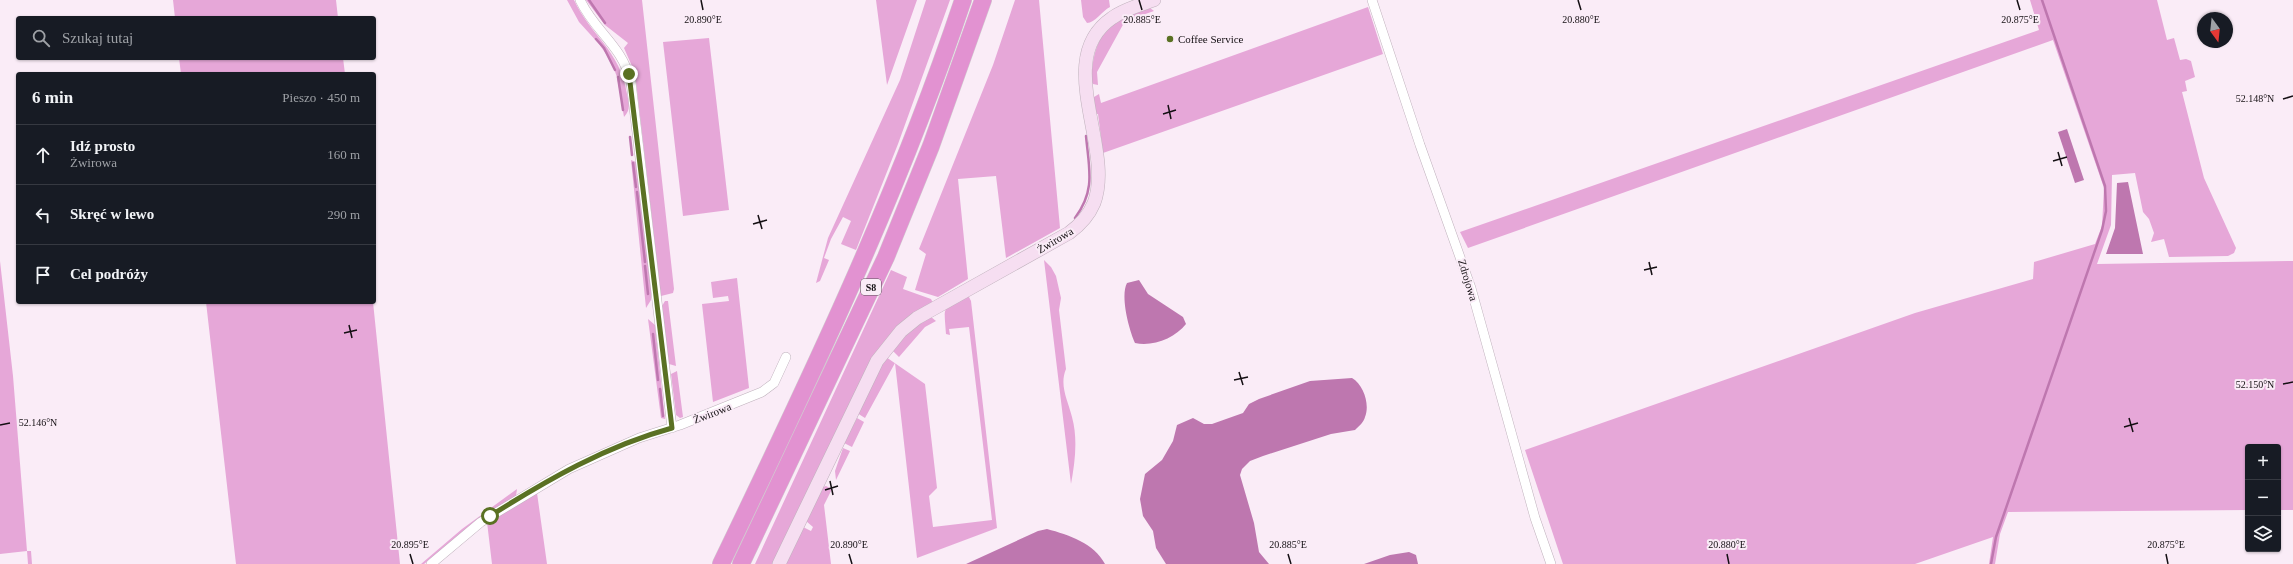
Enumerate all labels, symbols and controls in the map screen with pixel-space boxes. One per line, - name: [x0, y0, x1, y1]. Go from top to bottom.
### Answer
- north arrow: [2197, 12, 2233, 48]
- text: 20.890°E: [684, 14, 722, 25]
- text: 20.885°E: [1123, 14, 1161, 25]
- text: 20.880°E: [1562, 14, 1600, 25]
- text: 20.875°E: [2001, 14, 2039, 25]
- search box: [16, 16, 376, 60]
- icon: search: [30, 27, 52, 49]
- text: Szukaj tutaj: [62, 30, 133, 46]
- place label: Coffee Service: [1178, 33, 1244, 45]
- marker: Coffee Service: [1165, 34, 1175, 44]
- route end: [620, 65, 638, 83]
- text: 6 min: [32, 88, 73, 107]
- text: Pieszo · 450 m: [282, 90, 360, 105]
- text: 52.148°N: [2236, 93, 2274, 104]
- text: Idź prosto: [70, 138, 135, 154]
- icon: ahead: [32, 144, 54, 166]
- text: 160 m: [327, 147, 360, 162]
- text: Żwirowa: [70, 155, 117, 170]
- icon: left: [32, 204, 54, 226]
- text: Skręć w lewo: [70, 206, 154, 222]
- text: 290 m: [327, 207, 360, 222]
- street label: Żwirowa: [1035, 225, 1075, 255]
- street label: Zdrojowa: [1456, 258, 1480, 302]
- icon: arrive: [32, 264, 54, 286]
- text: Cel podróży: [70, 266, 148, 282]
- road number: S8: [861, 279, 881, 295]
- text: 52.150°N: [2236, 379, 2274, 390]
- street label: Żwirowa: [691, 400, 733, 426]
- text: 52.146°N: [19, 417, 57, 428]
- map controls: [2245, 444, 2281, 552]
- button: +: [2245, 444, 2281, 480]
- button: −: [2245, 480, 2281, 516]
- route start: [481, 507, 499, 525]
- button: layers: [2245, 516, 2281, 552]
- text: 20.895°E: [391, 539, 429, 550]
- text: 20.890°E: [830, 539, 868, 550]
- text: 20.885°E: [1269, 539, 1307, 550]
- text: 20.880°E: [1708, 539, 1746, 550]
- text: 20.875°E: [2147, 539, 2185, 550]

